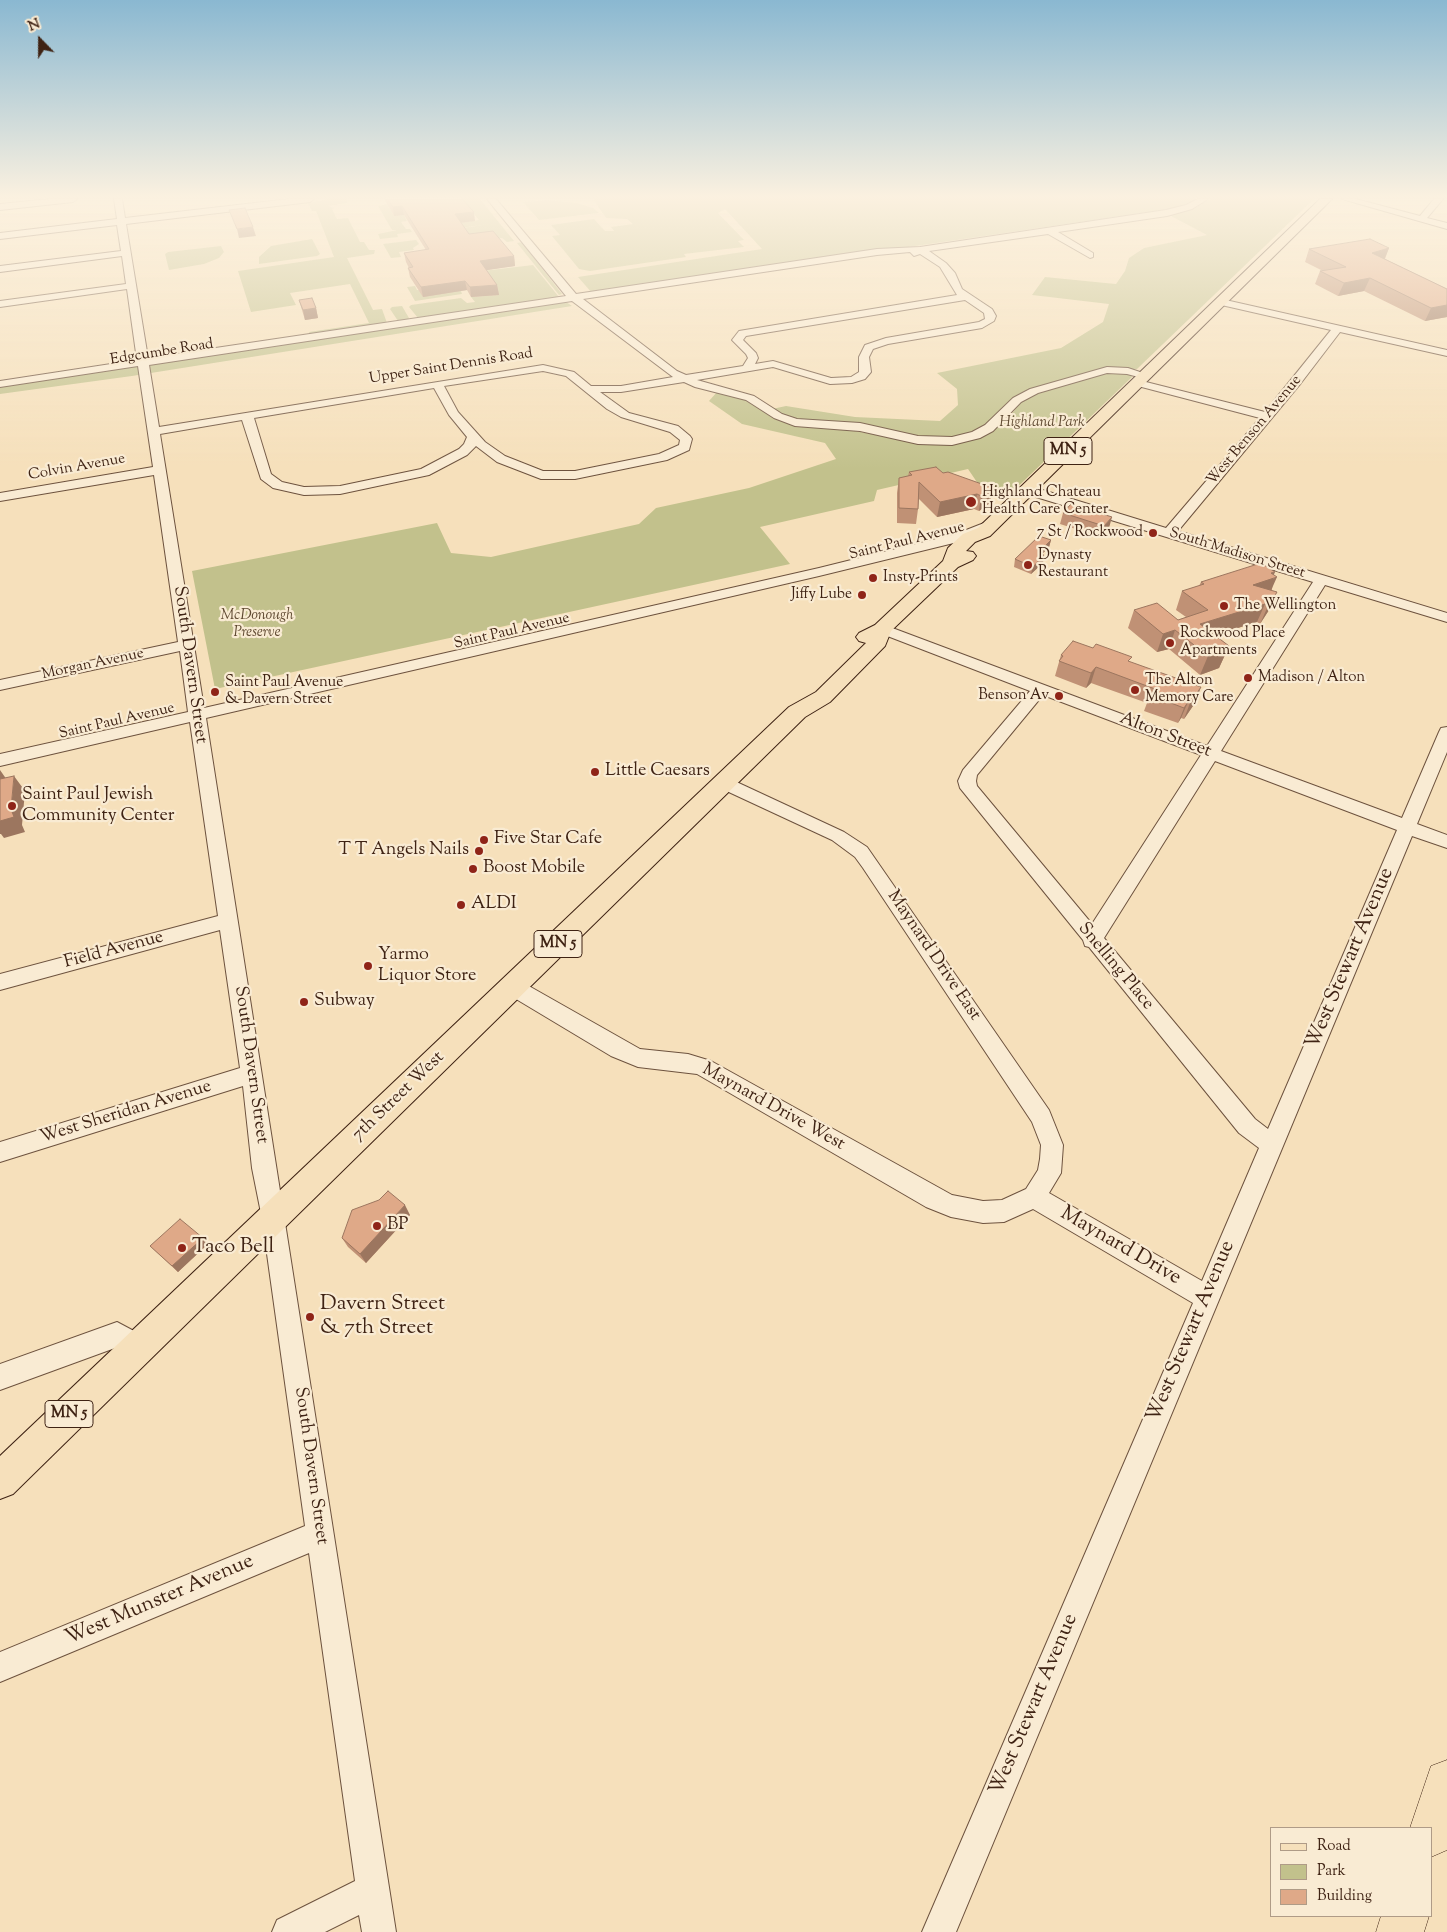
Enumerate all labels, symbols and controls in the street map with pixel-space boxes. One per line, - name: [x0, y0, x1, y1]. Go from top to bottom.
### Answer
- north arrow: [15, 15, 65, 65]
- text: N: [25, 15, 43, 37]
- street label: Edgcumbe Road: [109, 336, 215, 370]
- street label: Upper Saint Dennis Road: [368, 345, 534, 389]
- street label: West Benson Avenue: [1204, 372, 1306, 490]
- park label: Highland Park: [999, 414, 1085, 432]
- road number: MN 5: [1044, 438, 1092, 464]
- street label: Colvin Avenue: [27, 451, 127, 485]
- place label: Highland Chateau Health Care Center: [982, 484, 1108, 519]
- marker: Highland Chateau Health Care Center: [964, 495, 978, 509]
- street label: Saint Paul Avenue: [847, 519, 967, 565]
- place label: 7 St / Rockwood: [1037, 524, 1143, 542]
- street label: South Madison Street: [1167, 525, 1307, 583]
- marker: 7 St / Rockwood: [1147, 527, 1159, 539]
- place label: Dynasty Restaurant: [1038, 547, 1108, 582]
- marker: Dynasty Restaurant: [1022, 559, 1034, 571]
- place label: Insty-Prints: [883, 569, 958, 587]
- marker: Insty-Prints: [867, 572, 879, 584]
- street label: South Davern Street: [167, 585, 211, 745]
- place label: Jiffy Lube: [791, 586, 852, 604]
- marker: Jiffy Lube: [856, 589, 868, 601]
- place label: The Wellington: [1234, 597, 1336, 615]
- marker: The Wellington: [1218, 600, 1230, 612]
- park label: McDonough Preserve: [220, 607, 294, 642]
- street label: Saint Paul Avenue: [452, 610, 572, 654]
- place label: Rockwood Place Apartments: [1180, 625, 1285, 660]
- marker: Rockwood Place Apartments: [1164, 637, 1176, 649]
- street label: Morgan Avenue: [40, 645, 146, 685]
- place label: Madison / Alton: [1258, 669, 1365, 687]
- place label: The Alton Memory Care: [1145, 672, 1233, 707]
- marker: Madison / Alton: [1242, 672, 1254, 684]
- place label: Saint Paul Avenue & Davern Street: [225, 674, 343, 709]
- marker: The Alton Memory Care: [1129, 684, 1141, 696]
- marker: Saint Paul Avenue & Davern Street: [209, 686, 221, 698]
- place label: Benson Av: [978, 687, 1049, 705]
- marker: Benson Av: [1053, 690, 1065, 702]
- street label: Saint Paul Avenue: [57, 700, 177, 744]
- street label: Alton Street: [1116, 709, 1214, 763]
- place label: Little Caesars: [605, 761, 710, 783]
- marker: Little Caesars: [589, 766, 601, 778]
- place label: Saint Paul Jewish Community Center: [22, 785, 175, 828]
- marker: Saint Paul Jewish Community Center: [6, 800, 18, 812]
- place label: Five Star Cafe: [494, 829, 602, 851]
- marker: Five Star Cafe: [478, 834, 490, 846]
- place label: T T Angels Nails: [338, 840, 469, 862]
- marker: T T Angels Nails: [473, 845, 485, 857]
- place label: Boost Mobile: [483, 858, 585, 880]
- marker: Boost Mobile: [467, 863, 479, 875]
- street label: West Stewart Avenue: [1301, 864, 1401, 1054]
- street label: Maynard Drive East: [881, 887, 985, 1025]
- place label: ALDI: [471, 894, 517, 916]
- marker: ALDI: [455, 899, 467, 911]
- street label: Snelling Place: [1072, 919, 1158, 1015]
- street label: Field Avenue: [62, 927, 166, 975]
- road number: MN 5: [534, 931, 582, 958]
- place label: Yarmo Liquor Store: [378, 945, 476, 988]
- marker: Yarmo Liquor Store: [362, 960, 374, 972]
- street label: South Davern Street: [228, 985, 272, 1145]
- place label: Subway: [314, 991, 375, 1013]
- marker: Subway: [298, 996, 310, 1008]
- street label: 7th Street West: [348, 1048, 450, 1146]
- street label: Maynard Drive West: [698, 1060, 848, 1156]
- street label: West Sheridan Avenue: [38, 1077, 214, 1149]
- street label: Maynard Drive: [1055, 1202, 1185, 1292]
- place label: BP: [387, 1215, 408, 1237]
- marker: BP: [371, 1220, 383, 1232]
- place label: Taco Bell: [192, 1235, 274, 1261]
- street label: West Stewart Avenue: [1142, 1237, 1242, 1427]
- marker: Taco Bell: [176, 1242, 188, 1254]
- place label: Davern Street & 7th Street: [320, 1292, 445, 1342]
- marker: Davern Street & 7th Street: [304, 1311, 316, 1323]
- street label: South Davern Street: [288, 1386, 332, 1546]
- road number: MN 5: [45, 1400, 93, 1428]
- street label: West Munster Avenue: [62, 1550, 258, 1652]
- street label: West Stewart Avenue: [985, 1610, 1085, 1800]
- legend: [1270, 1827, 1432, 1917]
- text: Road: [1317, 1836, 1351, 1857]
- text: Park: [1317, 1861, 1346, 1882]
- text: Building: [1317, 1886, 1372, 1907]

